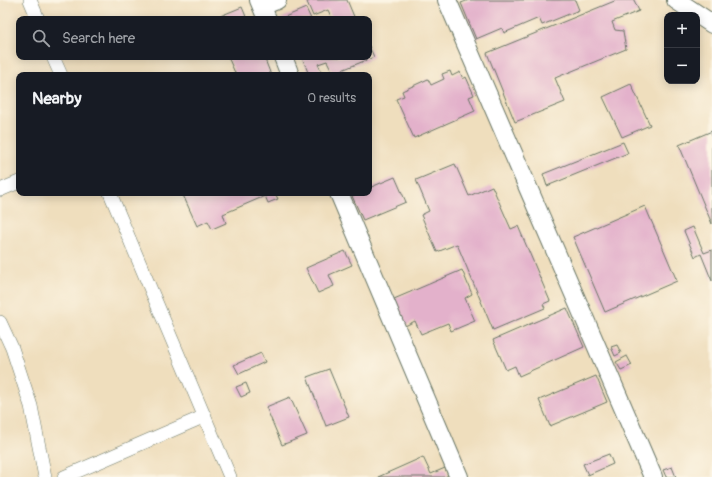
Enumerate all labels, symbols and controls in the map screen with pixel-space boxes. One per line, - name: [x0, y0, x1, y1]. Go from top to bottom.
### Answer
- map controls: [664, 12, 700, 84]
- button: +: [664, 12, 700, 48]
- search box: [16, 16, 372, 60]
- icon: search: [30, 27, 52, 49]
- text: Search here: [62, 29, 135, 48]
- button: −: [664, 48, 700, 84]
- text: Nearby: [32, 88, 81, 109]
- text: 0 results: [307, 90, 356, 106]

